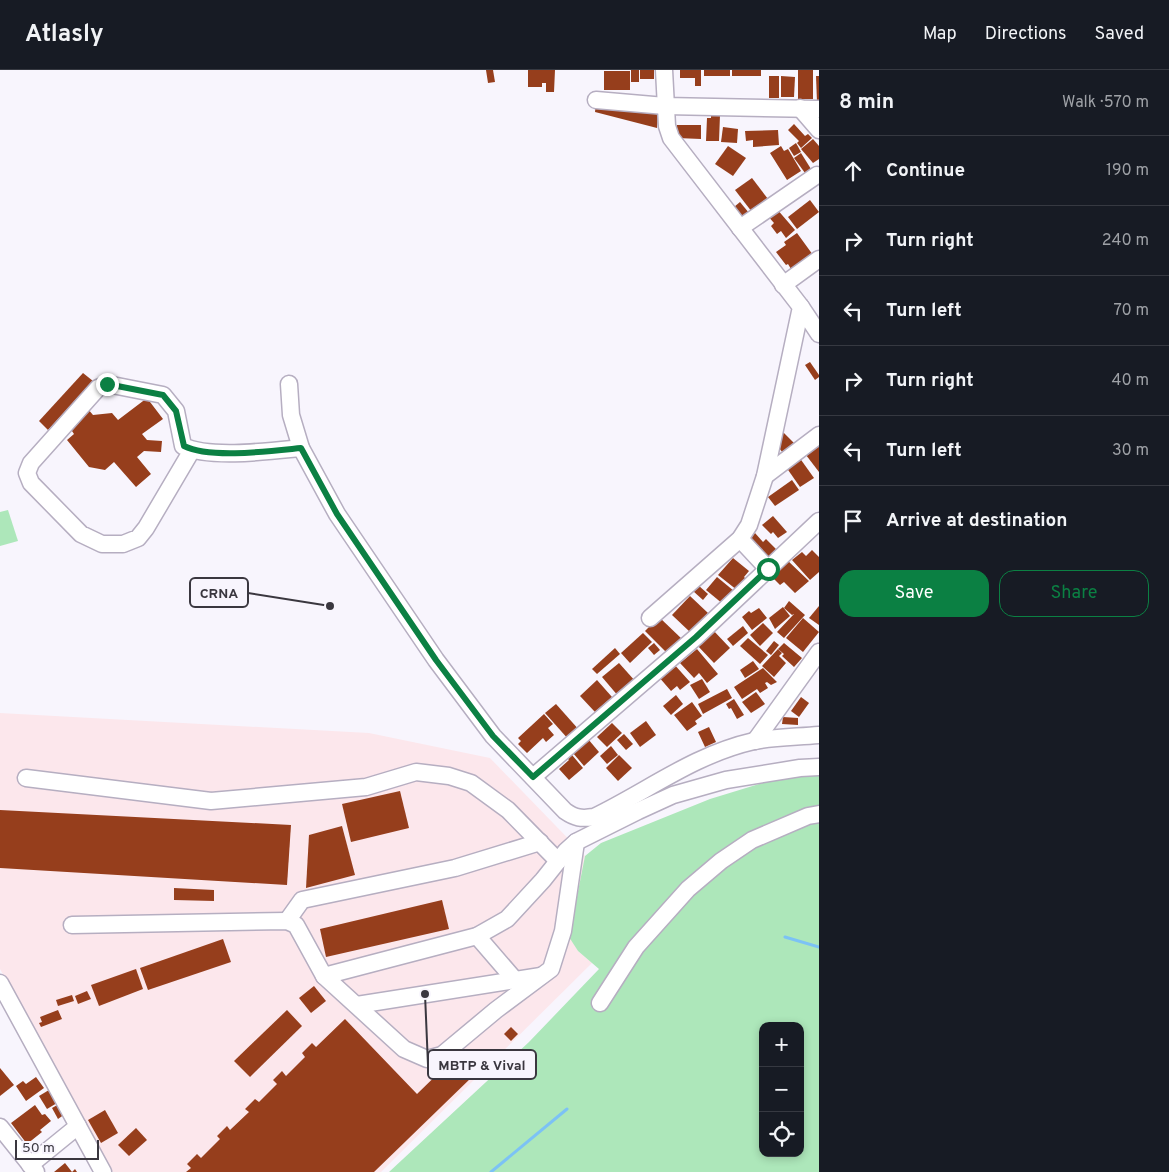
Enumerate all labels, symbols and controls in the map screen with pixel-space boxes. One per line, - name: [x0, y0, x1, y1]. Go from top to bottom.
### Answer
- text: Atlasly: [25, 20, 104, 50]
- text: Map: [923, 23, 957, 46]
- text: Directions: [985, 23, 1067, 46]
- text: Saved: [1095, 23, 1144, 46]
- text: 8 min: [839, 89, 894, 116]
- text: Walk · 570 m: [1062, 93, 1149, 113]
- icon: ahead: [839, 157, 867, 185]
- text: Continue: [886, 159, 965, 183]
- text: 190 m: [1106, 161, 1149, 181]
- icon: right: [839, 227, 867, 255]
- text: Turn right: [886, 229, 974, 253]
- text: 240 m: [1102, 231, 1149, 251]
- icon: left: [839, 297, 867, 325]
- text: Turn left: [886, 299, 962, 323]
- text: 70 m: [1114, 301, 1149, 321]
- icon: right: [839, 367, 867, 395]
- text: Turn right: [886, 369, 974, 393]
- text: 40 m: [1111, 371, 1149, 391]
- route end: [96, 373, 119, 396]
- icon: left: [839, 437, 867, 465]
- text: Turn left: [886, 439, 962, 463]
- text: 30 m: [1112, 441, 1149, 461]
- icon: arrive: [839, 507, 867, 535]
- text: Arrive at destination: [886, 509, 1067, 533]
- route start: [757, 558, 780, 581]
- button: Save: [839, 570, 989, 617]
- button: Share: [999, 570, 1149, 617]
- callout: CRNA: [190, 578, 248, 607]
- text: CRNA: [200, 586, 238, 603]
- map controls: [759, 1022, 804, 1157]
- button: +: [759, 1022, 804, 1067]
- callout: MBTP & Vival: [428, 1050, 536, 1079]
- text: MBTP & Vival: [438, 1058, 526, 1075]
- button: −: [759, 1067, 804, 1112]
- button: locate: [759, 1112, 804, 1157]
- scale bar: [15, 1137, 99, 1160]
- text: 50 m: [22, 1140, 55, 1157]

